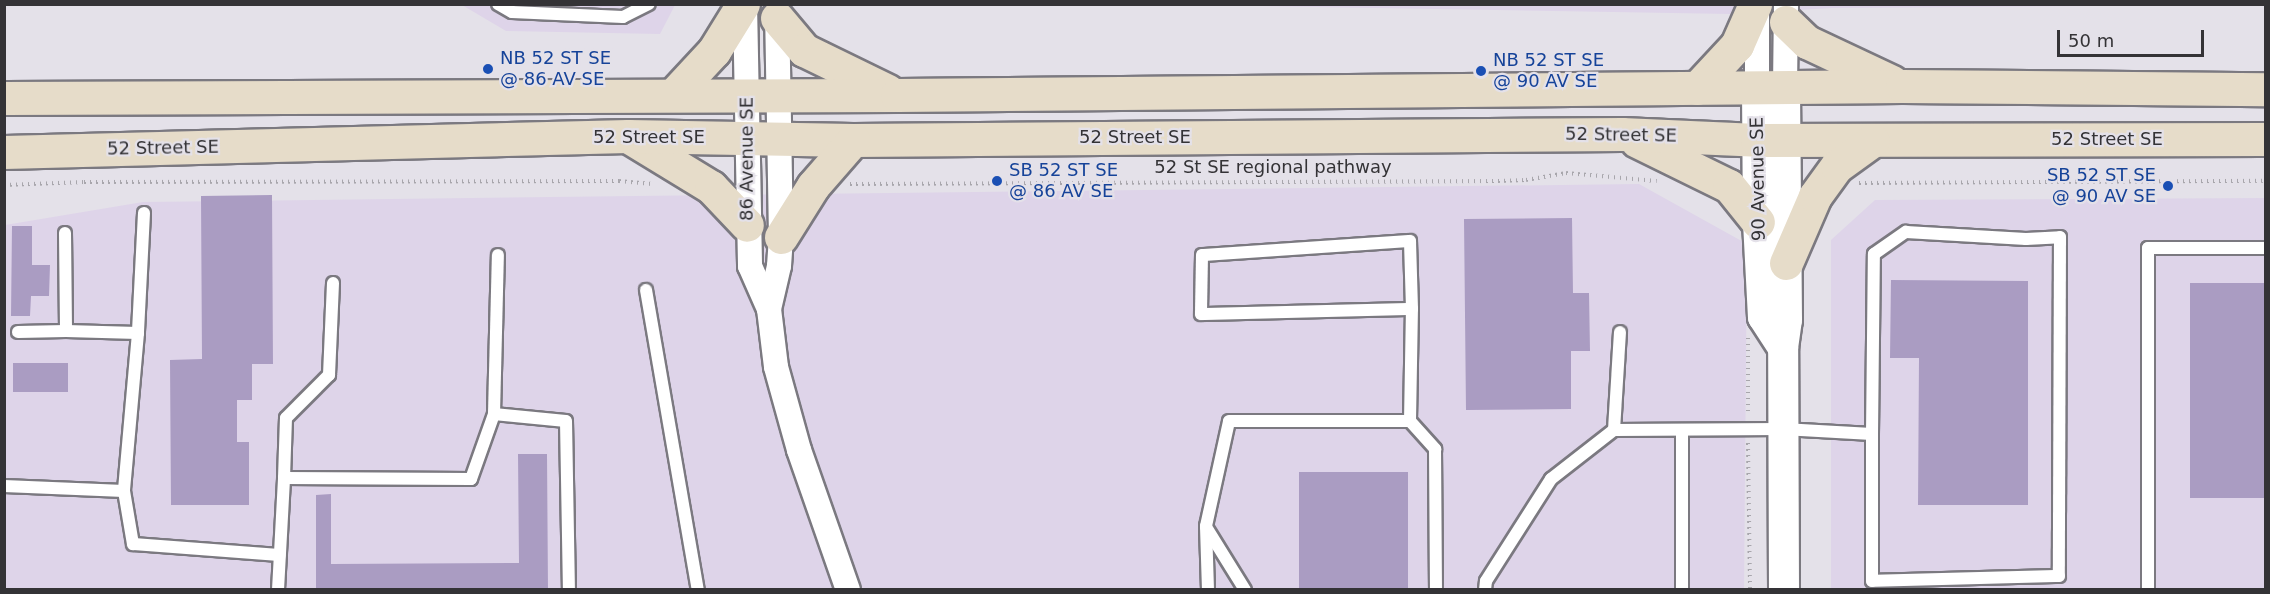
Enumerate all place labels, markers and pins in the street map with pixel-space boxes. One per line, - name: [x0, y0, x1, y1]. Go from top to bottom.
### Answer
- place label: NB 52 ST SE @ 86 AV SE: [500, 48, 611, 90]
- place label: NB 52 ST SE @ 90 AV SE: [1493, 50, 1604, 92]
- marker: NB 52 ST SE @ 86 AV SE: [481, 62, 495, 76]
- marker: NB 52 ST SE @ 90 AV SE: [1474, 64, 1488, 78]
- place label: SB 52 ST SE @ 86 AV SE: [1009, 160, 1118, 202]
- place label: SB 52 ST SE @ 90 AV SE: [2047, 165, 2156, 207]
- marker: SB 52 ST SE @ 86 AV SE: [990, 174, 1004, 188]
- marker: SB 52 ST SE @ 90 AV SE: [2161, 179, 2175, 193]

